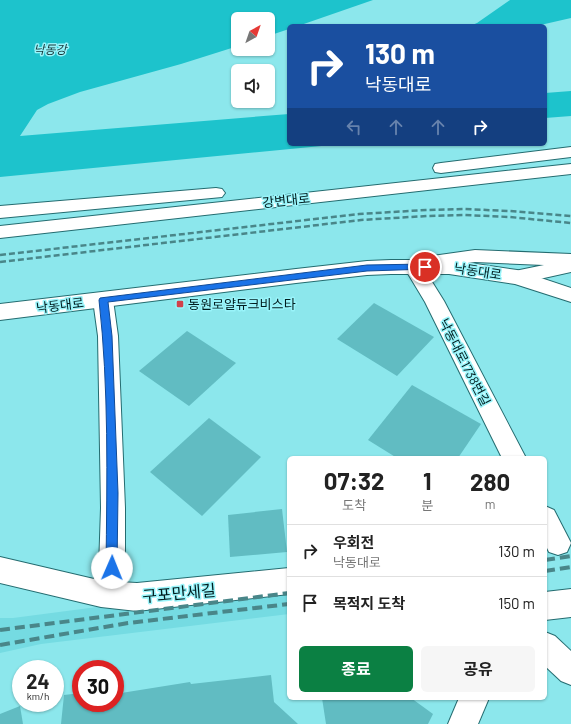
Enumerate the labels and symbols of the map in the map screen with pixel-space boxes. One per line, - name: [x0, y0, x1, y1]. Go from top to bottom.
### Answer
- north arrow: [231, 12, 275, 56]
- water label: 낙동강: [33, 42, 69, 56]
- street label: 강변대로: [261, 190, 311, 210]
- pin: [408, 250, 442, 284]
- street label: 낙동대로: [453, 259, 503, 283]
- street label: 낙동대로: [35, 294, 85, 316]
- place label: 동원로얄듀크비스타: [188, 296, 296, 312]
- marker: 동원로얄듀크비스타: [175, 299, 185, 309]
- street label: 낙동대로1738번길: [436, 316, 494, 408]
- position arrow: [91, 547, 133, 589]
- street label: 구포만세길: [141, 580, 216, 605]
- speed limit sign: 30: [72, 660, 124, 712]

